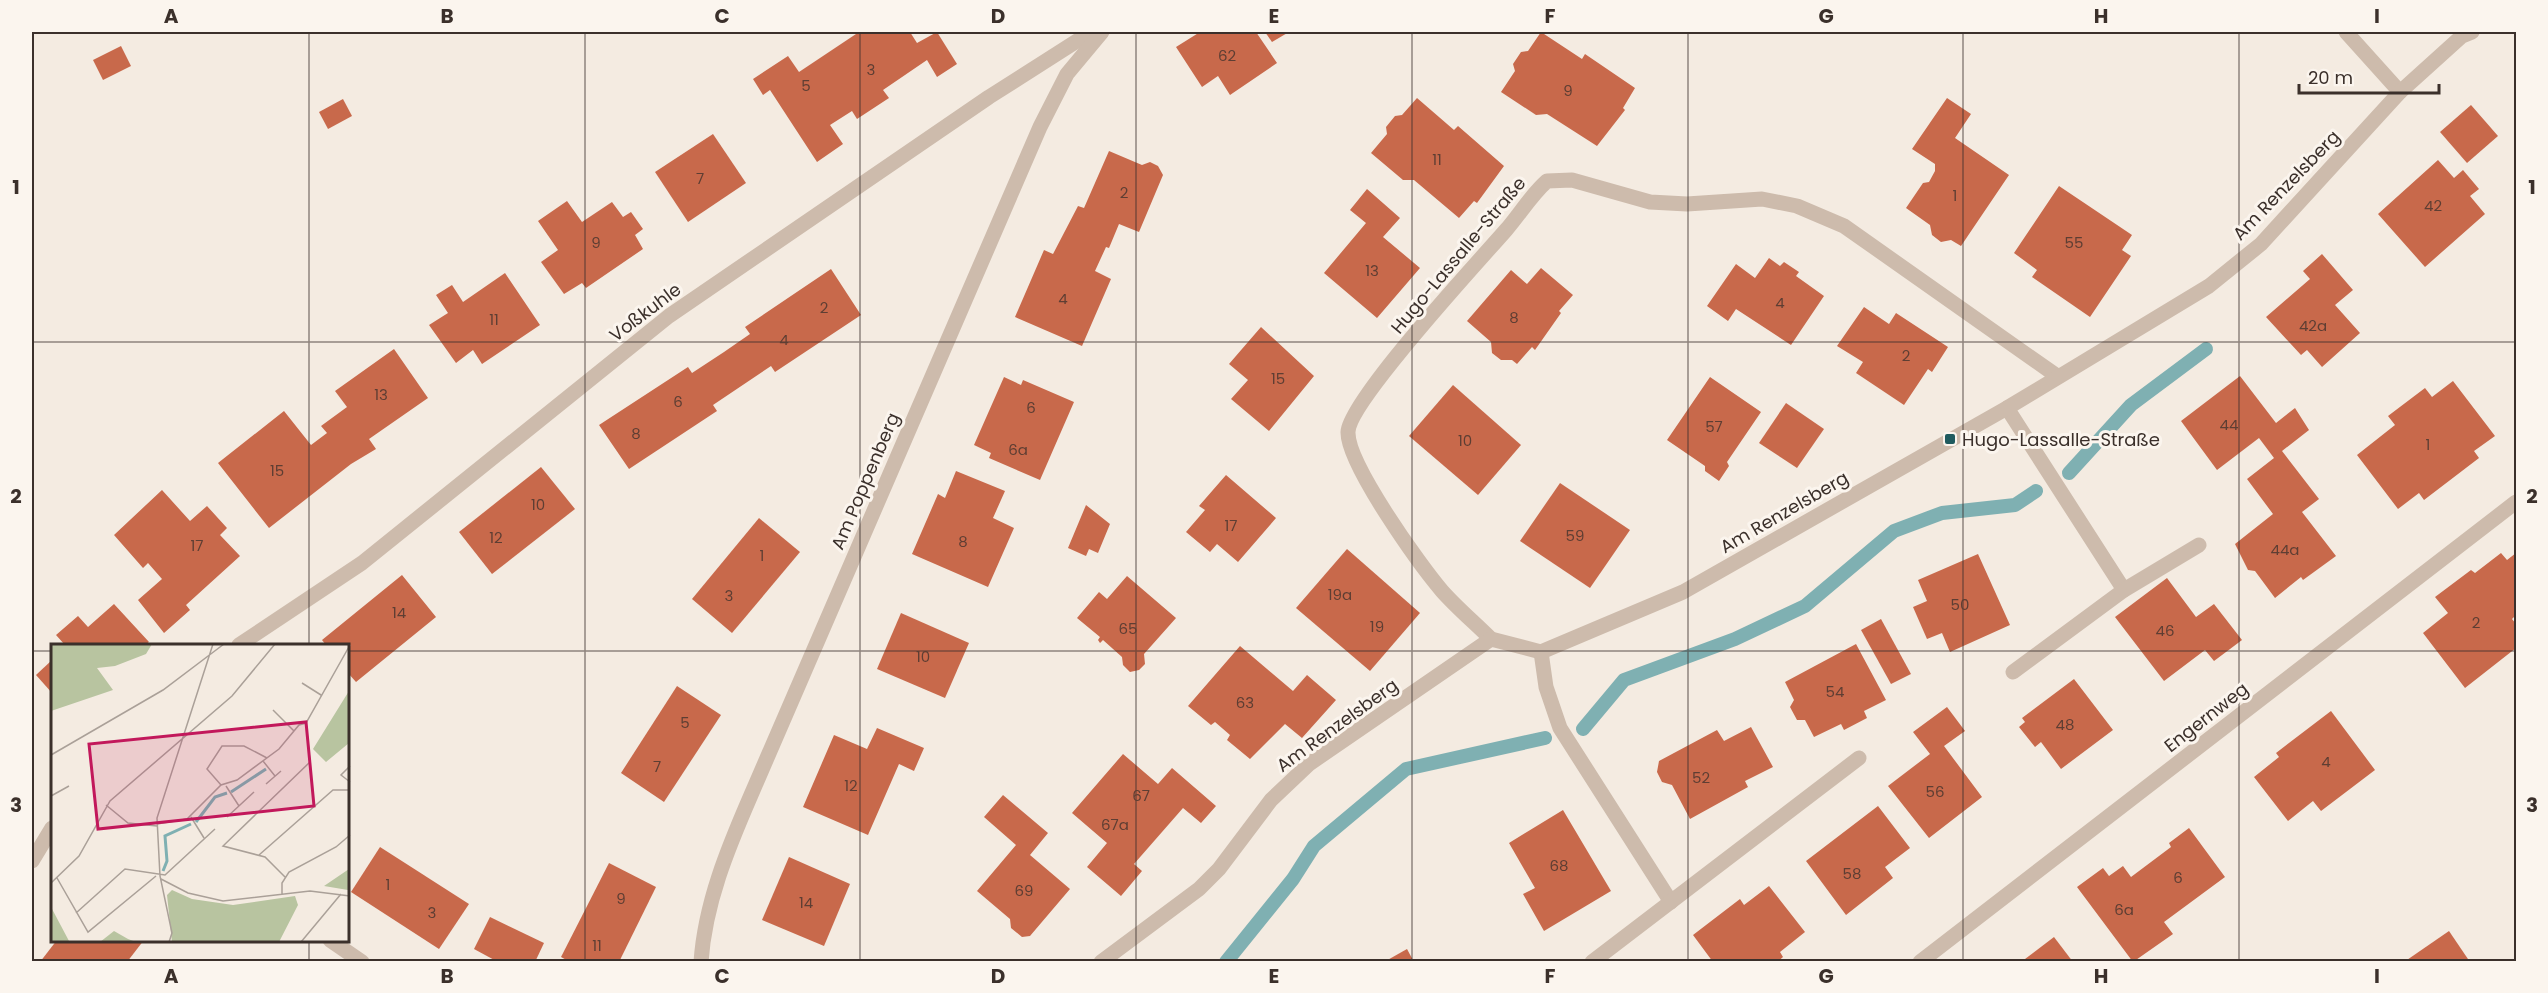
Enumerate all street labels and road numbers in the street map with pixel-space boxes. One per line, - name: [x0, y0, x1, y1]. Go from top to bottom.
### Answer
- street label: Am Renzelsberg: [2227, 124, 2345, 246]
- street label: Hugo-Lassalle-Straße: [1385, 171, 1531, 339]
- street label: Voßkuhle: [604, 277, 686, 347]
- street label: Am Poppenberg: [825, 409, 905, 553]
- street label: Am Renzelsberg: [1715, 465, 1853, 559]
- street label: Am Renzelsberg: [1271, 672, 1403, 778]
- street label: Engernweg: [2159, 676, 2253, 758]

